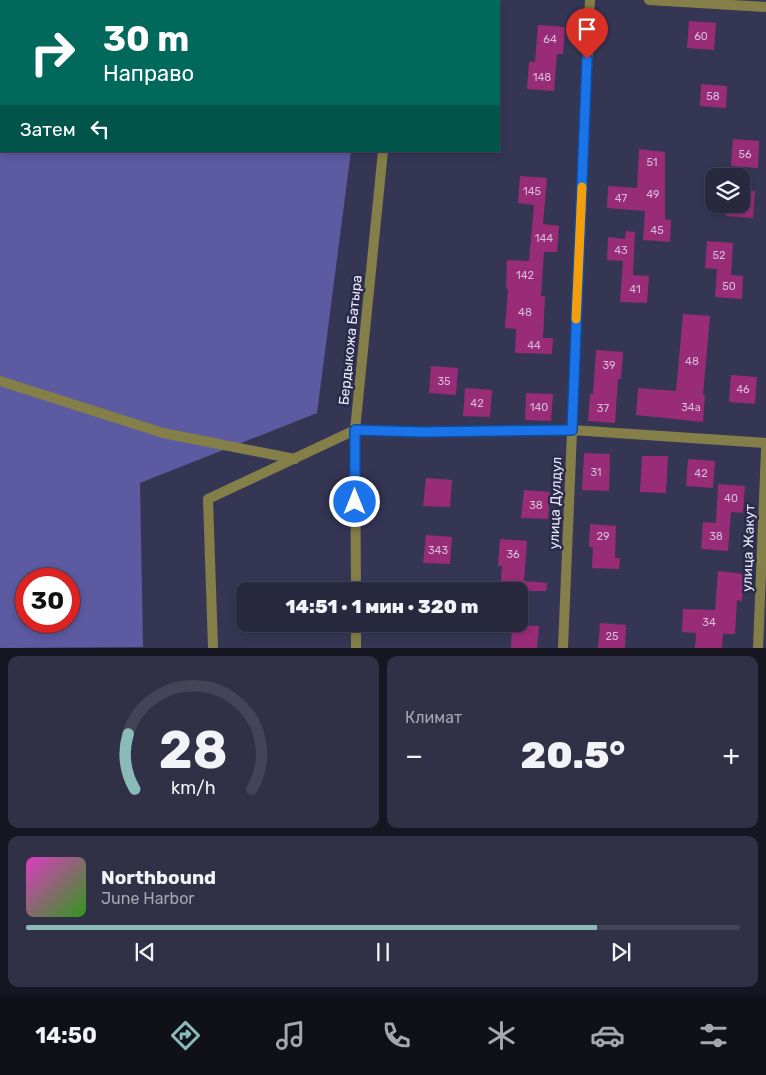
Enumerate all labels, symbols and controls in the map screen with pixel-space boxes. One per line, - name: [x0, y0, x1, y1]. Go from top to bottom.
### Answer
- pin: [566, 8, 608, 59]
- icon: arrive: [573, 15, 601, 43]
- text: 30 m: [103, 18, 189, 60]
- icon: right: [20, 20, 85, 85]
- house number: 60: [694, 30, 708, 43]
- house number: 64: [543, 33, 557, 46]
- text: Направо: [103, 60, 194, 87]
- house number: 148: [533, 71, 551, 84]
- house number: 58: [706, 90, 720, 103]
- icon: left: [86, 115, 114, 143]
- text: Затем: [20, 118, 76, 141]
- house number: 56: [738, 148, 752, 161]
- house number: 51: [646, 156, 658, 169]
- map controls: [705, 168, 750, 213]
- button: layers: [705, 168, 750, 213]
- house number: 145: [523, 185, 541, 198]
- house number: 49: [646, 188, 660, 201]
- house number: 47: [615, 192, 627, 205]
- house number: 45: [650, 224, 664, 237]
- house number: 144: [535, 232, 553, 245]
- house number: 43: [614, 244, 628, 257]
- house number: 52: [713, 249, 726, 262]
- house number: 142: [516, 269, 534, 282]
- street label: Бердыкожа Батыра: [335, 274, 366, 406]
- house number: 50: [722, 280, 736, 293]
- house number: 41: [629, 283, 641, 296]
- house number: 48: [518, 306, 532, 319]
- house number: 44: [527, 339, 541, 352]
- house number: 48: [685, 355, 699, 368]
- house number: 39: [602, 359, 616, 372]
- house number: 35: [437, 375, 451, 388]
- house number: 46: [736, 383, 750, 396]
- house number: 42: [470, 397, 484, 410]
- house number: 140: [530, 401, 548, 414]
- house number: 34а: [681, 401, 701, 414]
- house number: 37: [597, 402, 609, 415]
- street label: улица Дулдул: [545, 456, 566, 550]
- house number: 31: [590, 466, 602, 479]
- house number: 42: [694, 467, 708, 480]
- position arrow: [328, 475, 380, 527]
- house number: 40: [724, 492, 738, 505]
- house number: 38: [529, 499, 543, 512]
- street label: улица Жакут: [738, 504, 759, 592]
- house number: 29: [597, 530, 609, 543]
- house number: 38: [709, 530, 723, 543]
- house number: 343: [428, 544, 448, 557]
- house number: 36: [506, 548, 520, 561]
- speed limit sign: 30: [15, 568, 80, 633]
- text: 14:51 · 1 мин · 320 m: [286, 595, 478, 618]
- house number: 34: [702, 616, 716, 629]
- house number: 25: [606, 630, 619, 643]
- text: Климат: [405, 708, 462, 727]
- text: 28: [159, 719, 228, 781]
- text: 20.5°: [520, 732, 625, 778]
- text: −: [405, 739, 423, 772]
- text: +: [723, 739, 740, 772]
- text: km/h: [171, 777, 216, 798]
- text: Northbound: [101, 866, 216, 889]
- text: June Harbor: [101, 889, 194, 908]
- icon: previous: [131, 938, 159, 966]
- icon: pause: [369, 938, 397, 966]
- icon: next: [607, 938, 635, 966]
- icon: directions: [168, 1018, 203, 1053]
- icon: music: [273, 1018, 308, 1053]
- icon: phone: [379, 1018, 414, 1053]
- icon: climate: [484, 1018, 519, 1053]
- icon: car: [590, 1018, 625, 1053]
- icon: filters: [696, 1018, 731, 1053]
- text: 14:50: [35, 1022, 97, 1049]

